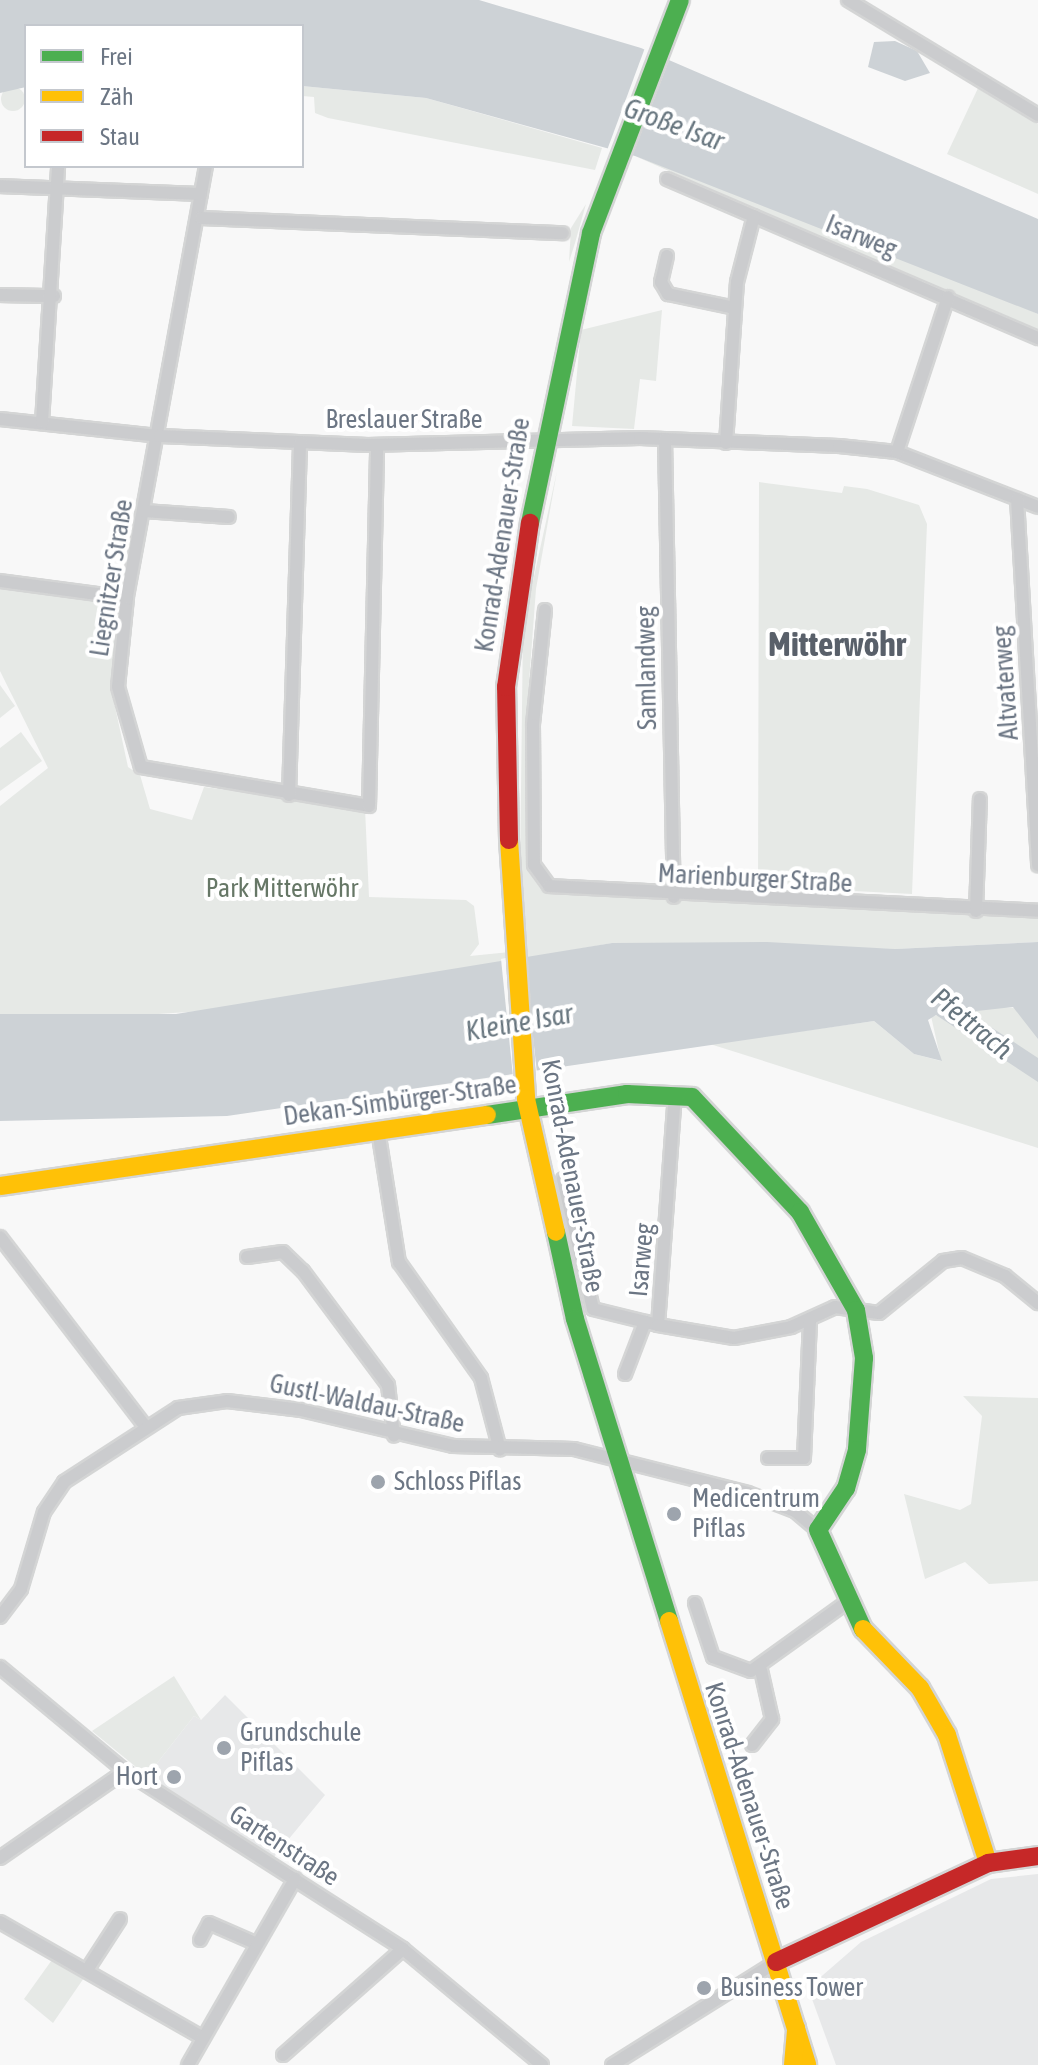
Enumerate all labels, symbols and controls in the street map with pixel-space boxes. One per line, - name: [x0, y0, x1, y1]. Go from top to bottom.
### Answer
- legend: [24, 24, 304, 168]
- text: Frei: [100, 43, 133, 70]
- text: Zäh: [100, 83, 134, 110]
- water label: Große Isar: [620, 91, 728, 157]
- text: Stau: [100, 123, 140, 150]
- street label: Isarweg: [821, 209, 901, 265]
- street label: Breslauer Straße: [325, 404, 483, 436]
- street label: Konrad-Adenauer-Straße: [469, 416, 537, 654]
- street label: Liegnitzer Straße: [84, 497, 140, 659]
- street label: Samlandweg: [630, 606, 664, 730]
- district label: Mitterwöhr: [768, 624, 906, 664]
- street label: Altvaterweg: [986, 625, 1026, 741]
- street label: Marienburger Straße: [657, 858, 853, 900]
- park label: Park Mitterwöhr: [206, 873, 358, 905]
- water label: Pfettrach: [925, 980, 1019, 1066]
- water label: Kleine Isar: [463, 996, 575, 1048]
- street label: Konrad-Adenauer-Straße: [534, 1057, 610, 1295]
- street label: Dekan-Simbürger-Straße: [282, 1069, 518, 1133]
- street label: Isarweg: [623, 1222, 661, 1298]
- street label: Gustl-Waldau-Straße: [267, 1368, 467, 1440]
- place label: Schloss Piflas: [394, 1466, 521, 1498]
- marker: Schloss Piflas: [369, 1473, 387, 1491]
- place label: Medicentrum Piflas: [692, 1483, 820, 1544]
- marker: Medicentrum Piflas: [663, 1503, 685, 1525]
- street label: Konrad-Adenauer-Straße: [698, 1679, 800, 1913]
- place label: Grundschule Piflas: [240, 1717, 361, 1778]
- marker: Grundschule Piflas: [215, 1739, 233, 1757]
- place label: Hort: [116, 1761, 158, 1793]
- marker: Hort: [165, 1768, 183, 1786]
- street label: Gartenstraße: [223, 1799, 345, 1893]
- place label: Business Tower: [720, 1972, 863, 2004]
- marker: Business Tower: [695, 1979, 713, 1997]

